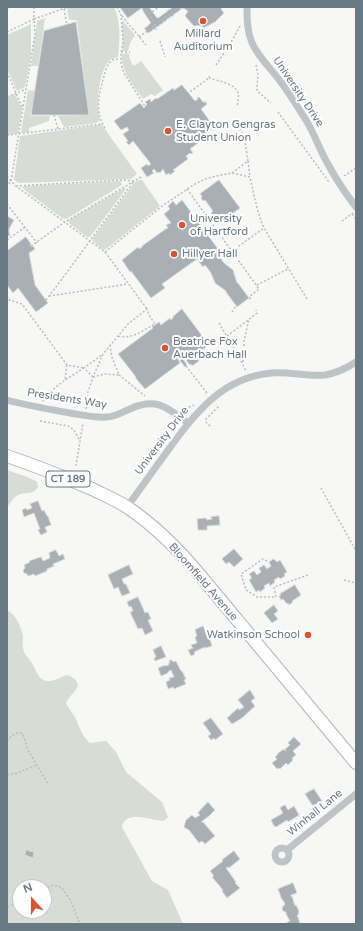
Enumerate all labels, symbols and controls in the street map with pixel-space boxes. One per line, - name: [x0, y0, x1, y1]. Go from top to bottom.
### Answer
- marker: Millard Auditorium: [198, 16, 208, 26]
- place label: Millard Auditorium: [174, 27, 232, 53]
- street label: University Drive: [270, 54, 326, 130]
- place label: E. Clayton Gengras Student Union: [176, 118, 276, 144]
- marker: E. Clayton Gengras Student Union: [163, 126, 173, 136]
- place label: University of Hartford: [190, 212, 248, 238]
- marker: University of Hartford: [177, 220, 187, 230]
- place label: Hillyer Hall: [182, 247, 238, 261]
- marker: Hillyer Hall: [169, 249, 179, 259]
- place label: Beatrice Fox Auerbach Hall: [173, 335, 247, 361]
- marker: Beatrice Fox Auerbach Hall: [160, 343, 170, 353]
- street label: Presidents Way: [26, 386, 108, 412]
- street label: University Drive: [132, 404, 192, 478]
- road number: CT 189: [46, 471, 90, 487]
- street label: Bloomfield Avenue: [166, 540, 240, 624]
- place label: Watkinson School: [207, 628, 300, 642]
- marker: Watkinson School: [303, 630, 313, 640]
- street label: Winhall Lane: [285, 787, 345, 839]
- north arrow: [12, 879, 52, 919]
- text: N: [21, 881, 34, 896]

